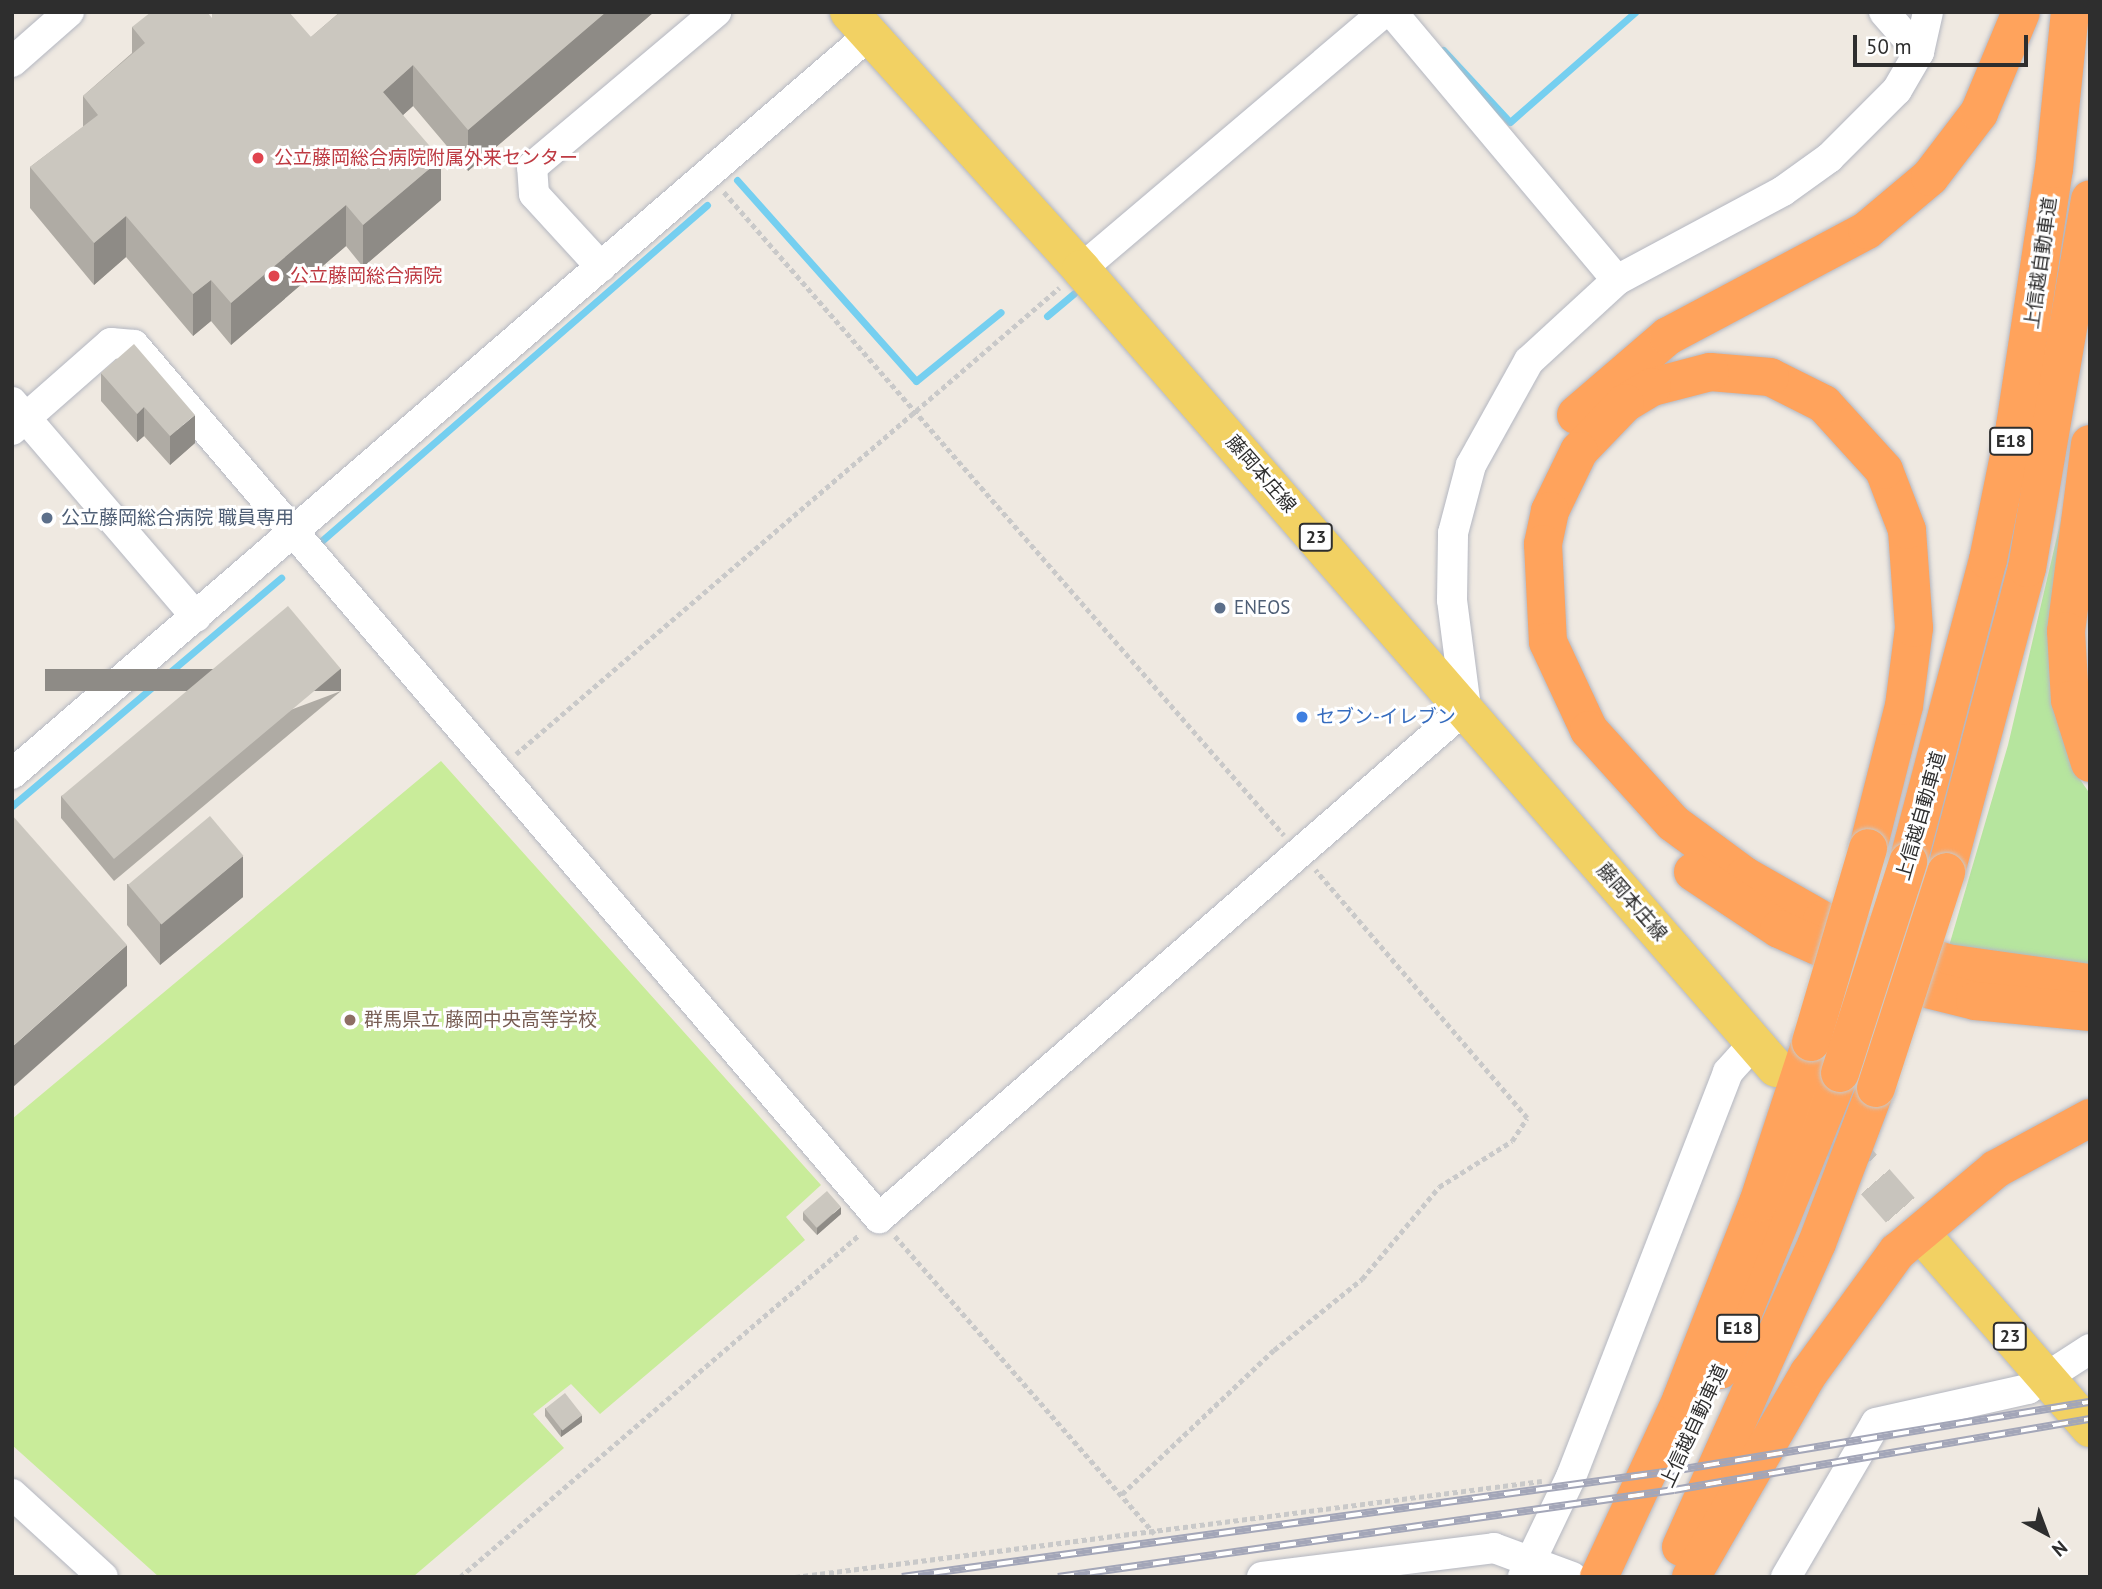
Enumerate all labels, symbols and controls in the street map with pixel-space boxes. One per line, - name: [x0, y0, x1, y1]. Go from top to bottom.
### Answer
- scale bar: [1857, 21, 2032, 65]
- text: 50 m: [1866, 33, 1912, 60]
- place label: 公立藤岡総合病院附属外来センター: [274, 147, 578, 169]
- marker: 公立藤岡総合病院附属外来センター: [248, 148, 268, 168]
- street label: 上信越自動車道: [2020, 196, 2062, 330]
- place label: 公立藤岡総合病院: [290, 265, 442, 287]
- marker: 公立藤岡総合病院: [264, 266, 284, 286]
- road number: E18: [1988, 426, 2034, 456]
- street label: 藤岡本庄線: [1221, 431, 1301, 517]
- place label: 公立藤岡総合病院 職員専用: [61, 507, 294, 529]
- marker: 公立藤岡総合病院 職員専用: [39, 510, 55, 526]
- road number: 23: [1298, 522, 1334, 552]
- place label: ENEOS: [1234, 597, 1290, 619]
- marker: ENEOS: [1212, 600, 1228, 616]
- place label: セブン-イレブン: [1316, 706, 1456, 728]
- marker: セブン-イレブン: [1294, 709, 1310, 725]
- street label: 上信越自動車道: [1892, 749, 1950, 883]
- street label: 藤岡本庄線: [1592, 859, 1672, 945]
- place label: 群馬県立 藤岡中央高等学校: [364, 1009, 597, 1031]
- marker: 群馬県立 藤岡中央高等学校: [342, 1012, 358, 1028]
- road number: E18: [1715, 1314, 1761, 1343]
- road number: 23: [1993, 1322, 2028, 1350]
- street label: 上信越自動車道: [1656, 1361, 1732, 1491]
- north arrow: [2011, 1498, 2081, 1568]
- text: N: [2047, 1536, 2072, 1562]

